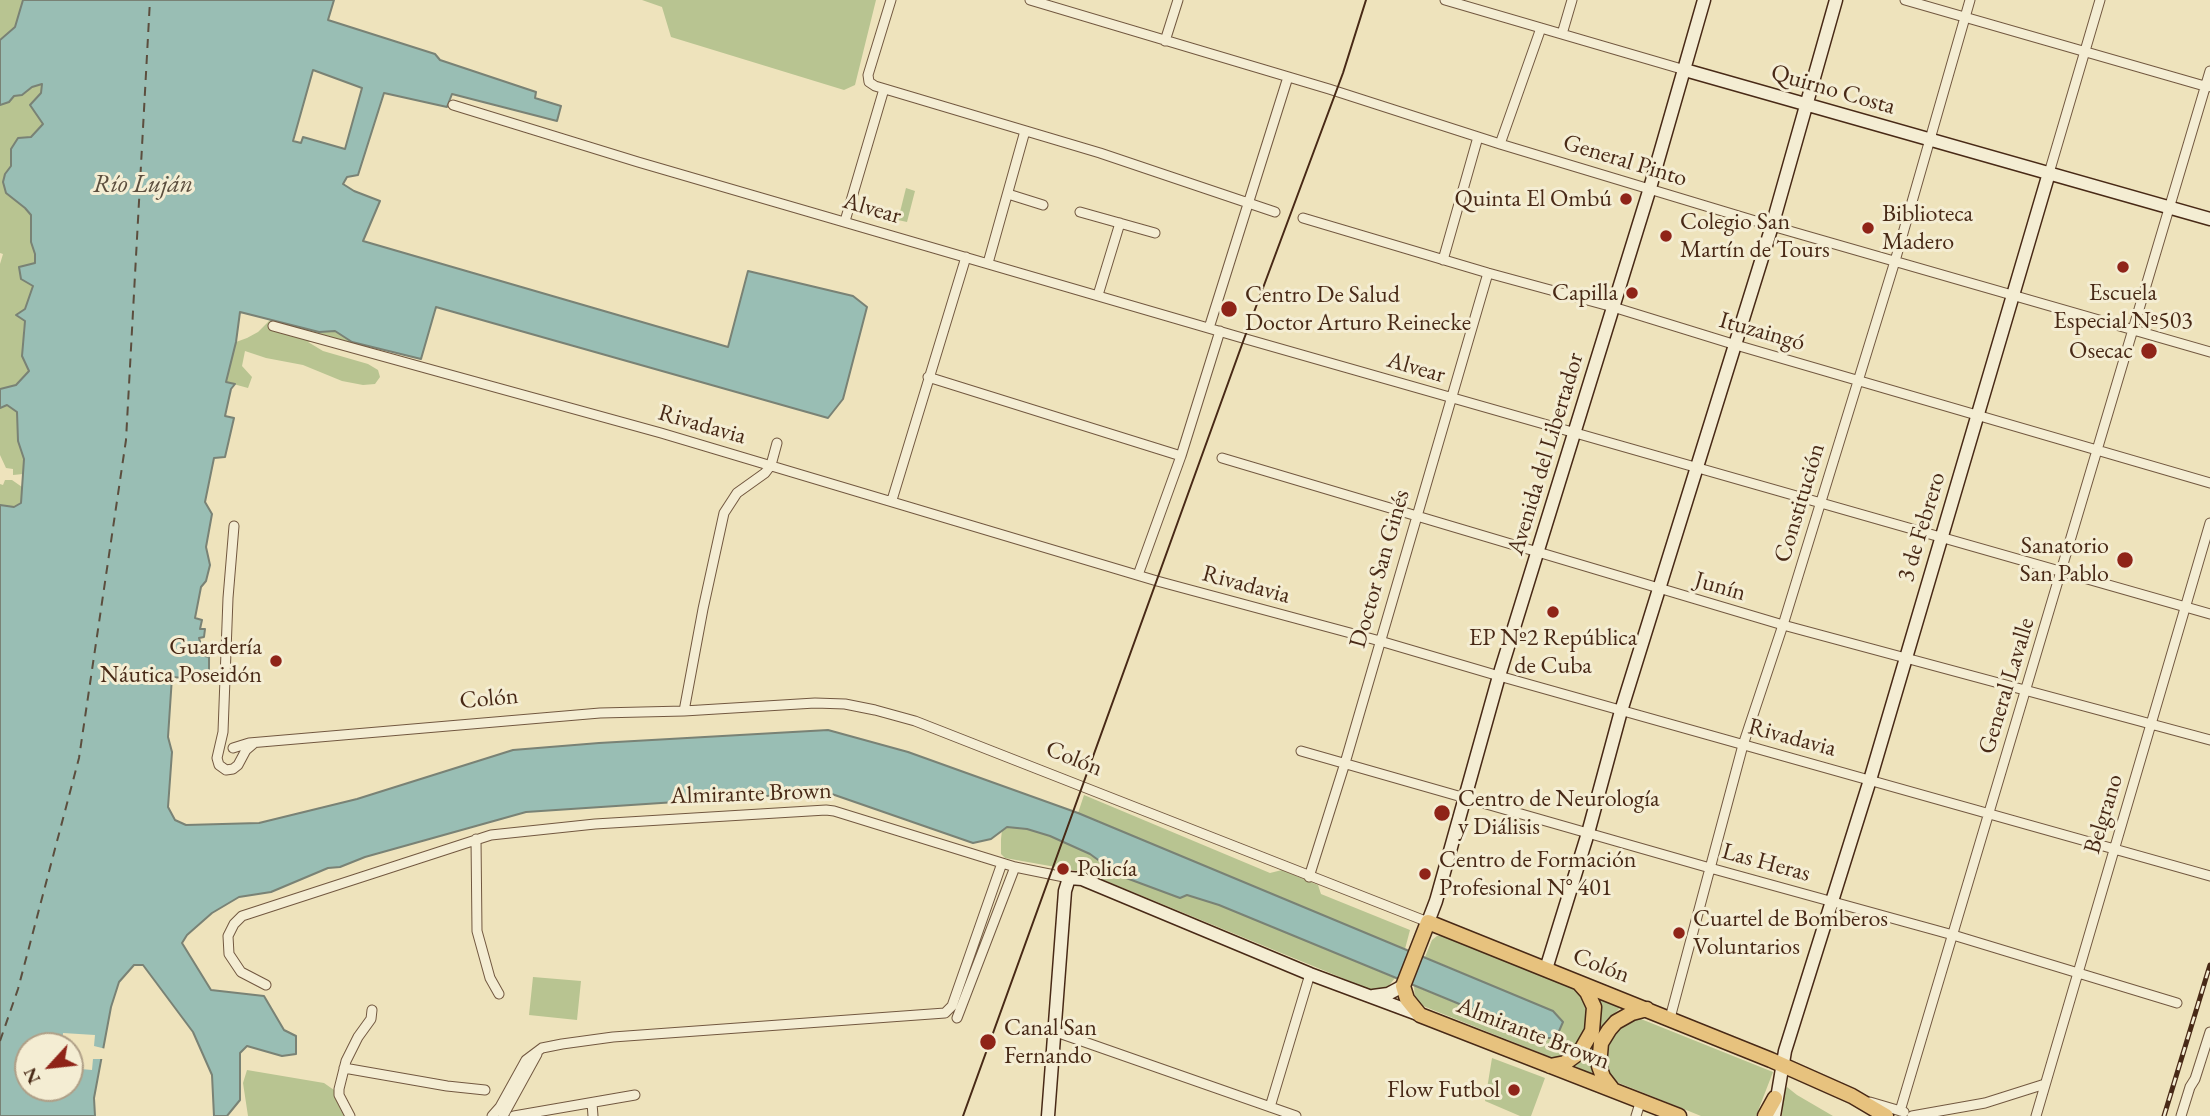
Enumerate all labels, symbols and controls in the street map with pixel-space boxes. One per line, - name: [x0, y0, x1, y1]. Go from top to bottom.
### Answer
- street label: Quirno Costa: [1768, 59, 1898, 121]
- street label: General Pinto: [1559, 128, 1691, 194]
- water label: Río Luján: [93, 169, 193, 201]
- place label: Quinta El Ombú: [1454, 185, 1612, 213]
- street label: Alvear: [840, 187, 904, 231]
- marker: Quinta El Ombú: [1618, 191, 1634, 207]
- place label: Biblioteca Madero: [1882, 200, 1973, 256]
- place label: Colegio San Martín de Tours: [1680, 208, 1830, 264]
- marker: Biblioteca Madero: [1860, 220, 1876, 236]
- marker: Colegio San Martín de Tours: [1658, 228, 1674, 244]
- marker: Escuela Especial Nº503: [2115, 259, 2131, 275]
- place label: Capilla: [1552, 279, 1618, 307]
- place label: Escuela Especial Nº503: [2053, 279, 2193, 335]
- place label: Centro De Salud Doctor Arturo Reinecke: [1245, 281, 1471, 337]
- marker: Capilla: [1624, 285, 1640, 301]
- marker: Centro De Salud Doctor Arturo Reinecke: [1219, 299, 1239, 319]
- street label: Ituzaingó: [1716, 306, 1808, 358]
- place label: Osecac: [2069, 337, 2133, 365]
- marker: Osecac: [2139, 341, 2159, 361]
- street label: Alvear: [1384, 346, 1448, 390]
- street label: Avenida del Libertador: [1502, 349, 1590, 559]
- street label: Rivadavia: [655, 399, 749, 451]
- street label: Constitución: [1768, 440, 1832, 566]
- street label: 3 de Febrero: [1892, 469, 1952, 585]
- street label: Doctor San Ginés: [1344, 487, 1416, 651]
- place label: Sanatorio San Pablo: [2020, 532, 2109, 588]
- marker: Sanatorio San Pablo: [2115, 550, 2135, 570]
- street label: Rivadavia: [1199, 559, 1293, 611]
- street label: Junín: [1691, 566, 1749, 608]
- marker: EP Nº2 República de Cuba: [1545, 604, 1561, 620]
- street label: General Lavalle: [1973, 614, 2041, 758]
- place label: EP Nº2 República de Cuba: [1469, 624, 1637, 680]
- place label: Guardería Náutica Poseidón: [100, 633, 262, 689]
- marker: Guardería Náutica Poseidón: [268, 653, 284, 669]
- street label: Colón: [458, 682, 520, 716]
- street label: Rivadavia: [1745, 712, 1839, 764]
- street label: Colón: [1041, 735, 1107, 783]
- street label: Belgrano: [2078, 771, 2130, 857]
- street label: Almirante Brown: [670, 777, 832, 811]
- place label: Centro de Neurología y Diálisis: [1458, 785, 1660, 841]
- marker: Centro de Neurología y Diálisis: [1432, 803, 1452, 823]
- street label: Las Heras: [1719, 837, 1813, 889]
- place label: Centro de Formación Profesional N° 401: [1439, 846, 1637, 902]
- place label: Policía: [1077, 855, 1137, 883]
- marker: Policía: [1055, 861, 1071, 877]
- marker: Centro de Formación Profesional N° 401: [1417, 866, 1433, 882]
- place label: Cuartel de Bomberos Voluntarios: [1693, 905, 1888, 961]
- marker: Cuartel de Bomberos Voluntarios: [1671, 925, 1687, 941]
- street label: Colón: [1568, 942, 1634, 990]
- street label: Almirante Brown: [1452, 992, 1614, 1076]
- place label: Canal San Fernando: [1004, 1014, 1097, 1070]
- north arrow: [14, 1032, 84, 1102]
- marker: Canal San Fernando: [978, 1032, 998, 1052]
- text: N: [17, 1063, 46, 1088]
- place label: Flow Futbol: [1387, 1076, 1500, 1104]
- marker: Flow Futbol: [1506, 1082, 1522, 1098]

